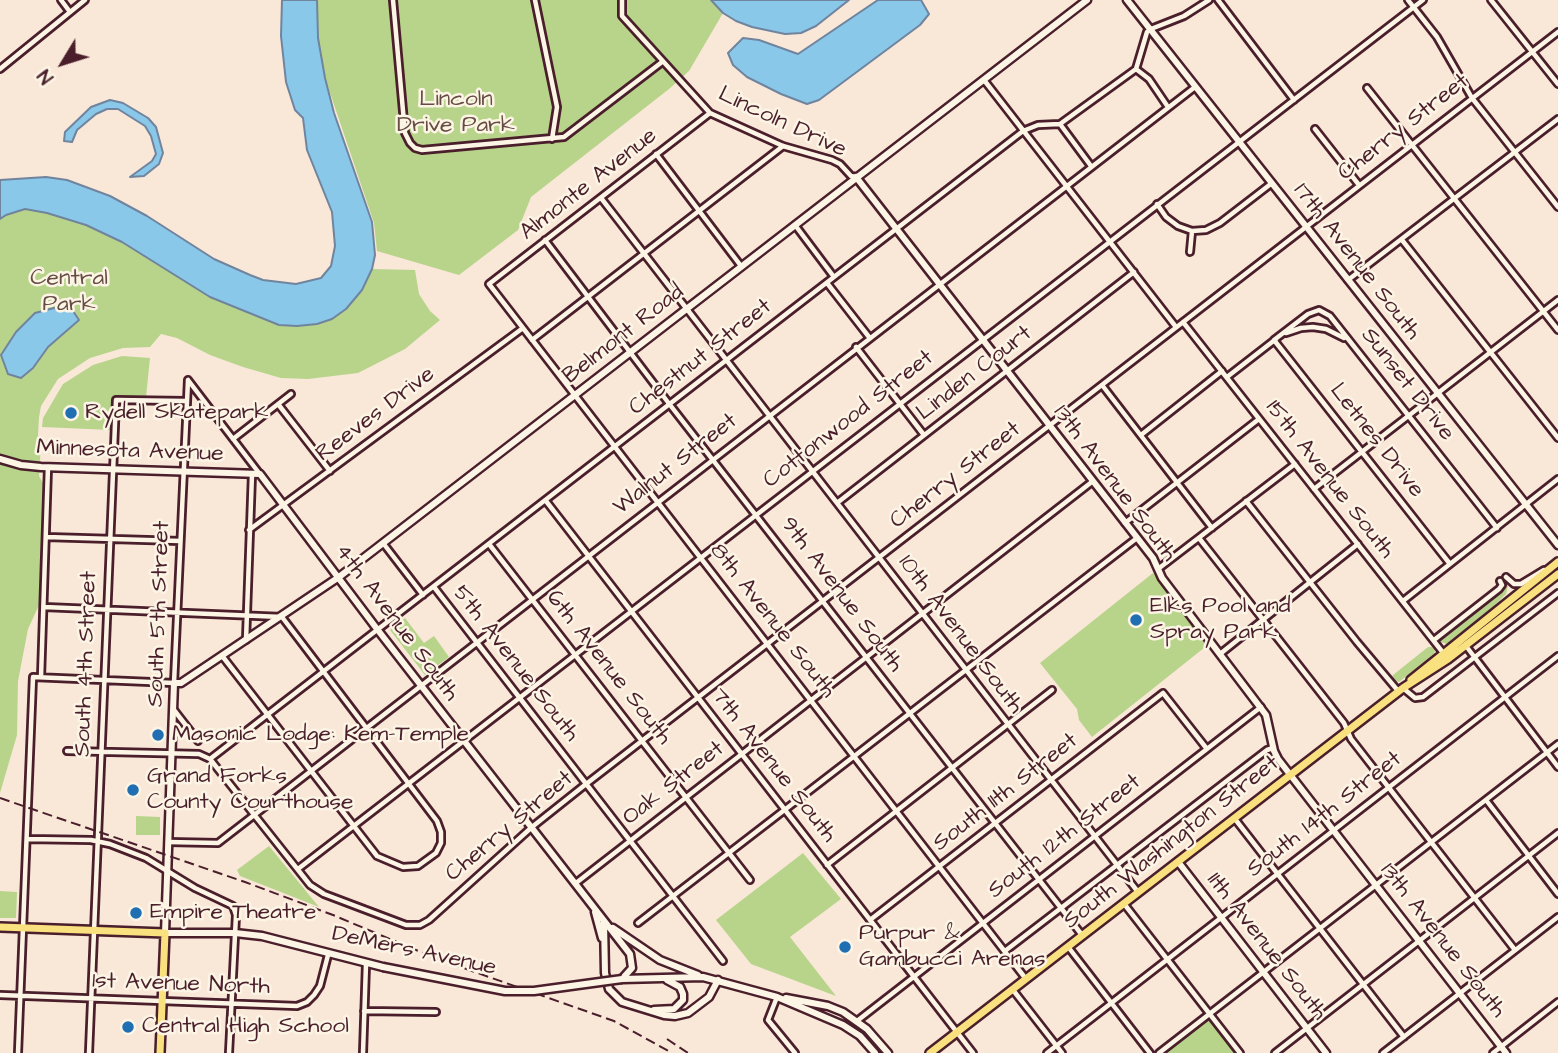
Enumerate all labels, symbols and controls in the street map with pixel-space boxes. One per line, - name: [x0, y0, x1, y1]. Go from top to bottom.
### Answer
- north arrow: [28, 28, 98, 98]
- text: N: [32, 63, 60, 89]
- street label: Cherry Street: [1333, 68, 1475, 188]
- street label: Lincoln Drive: [714, 81, 850, 165]
- park label: Lincoln Drive Park: [397, 86, 515, 140]
- street label: Almonte Avenue: [515, 123, 663, 247]
- street label: 17th Avenue South: [1286, 178, 1426, 346]
- park label: Central Park: [30, 265, 108, 319]
- street label: Belmont Road: [558, 279, 690, 391]
- street label: Chestnut Street: [624, 294, 778, 422]
- street label: Linden Court: [912, 320, 1038, 428]
- street label: Sunset Drive: [1354, 323, 1460, 447]
- street label: Cottonwood Street: [758, 345, 940, 495]
- street label: Reeves Drive: [311, 361, 441, 469]
- street label: Letnes Drive: [1323, 378, 1429, 504]
- street label: 15th Avenue South: [1259, 395, 1399, 565]
- place label: Rydell Skatepark: [85, 399, 268, 427]
- street label: 13th Avenue South: [1046, 400, 1182, 568]
- marker: Rydell Skatepark: [63, 405, 79, 421]
- street label: Walnut Street: [609, 408, 743, 522]
- street label: Cherry Street: [885, 416, 1027, 536]
- street label: Minnesota Avenue: [36, 435, 224, 469]
- street label: 9th Avenue South: [774, 512, 908, 678]
- street label: South 5th Street: [143, 520, 177, 708]
- street label: 8th Avenue South: [703, 538, 841, 704]
- street label: 4th Avenue South: [328, 539, 464, 707]
- street label: 10th Avenue South: [891, 550, 1029, 720]
- street label: South 4th Street: [70, 571, 104, 757]
- street label: 5th Avenue South: [446, 581, 584, 747]
- street label: 6th Avenue South: [539, 585, 677, 751]
- place label: Elks Pool and Spray Park: [1150, 593, 1290, 647]
- marker: Elks Pool and Spray Park: [1128, 612, 1144, 628]
- street label: 7th Avenue South: [704, 683, 842, 849]
- place label: Masonic Lodge: Kem-Temple: [172, 721, 469, 749]
- marker: Masonic Lodge: Kem-Temple: [150, 727, 166, 743]
- street label: South 11th Street: [928, 728, 1084, 858]
- street label: Oak Street: [618, 736, 730, 832]
- street label: South 14th Street: [1242, 746, 1408, 884]
- street label: South Washington Street: [1059, 750, 1285, 936]
- place label: Grand Forks County Courthouse: [147, 763, 353, 817]
- street label: Cherry Street: [441, 766, 579, 888]
- street label: South 12th Street: [983, 769, 1147, 905]
- marker: Grand Forks County Courthouse: [125, 782, 141, 798]
- street label: 13th Avenue South: [1373, 858, 1511, 1024]
- street label: 11th Avenue South: [1200, 868, 1332, 1026]
- place label: Empire Theatre: [150, 899, 316, 927]
- marker: Empire Theatre: [128, 905, 144, 921]
- place label: Purpur & Gambucci Arenas: [859, 920, 1046, 974]
- street label: DeMers Avenue: [329, 921, 499, 983]
- marker: Purpur & Gambucci Arenas: [837, 939, 853, 955]
- street label: 1st Avenue North: [92, 968, 270, 1002]
- place label: Central High School: [142, 1013, 349, 1041]
- marker: Central High School: [120, 1019, 136, 1035]

